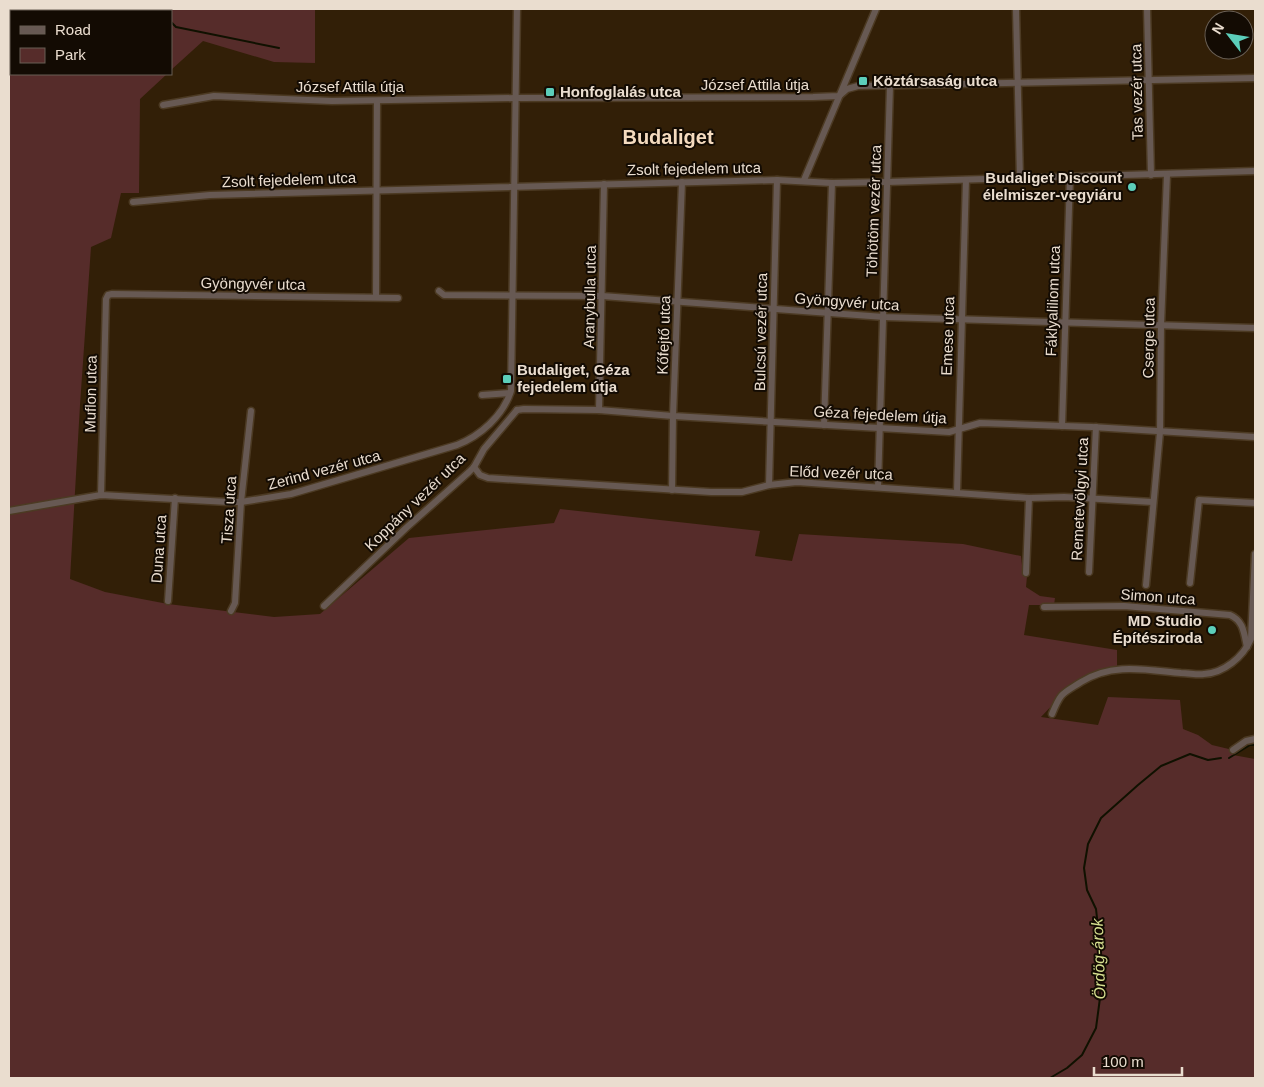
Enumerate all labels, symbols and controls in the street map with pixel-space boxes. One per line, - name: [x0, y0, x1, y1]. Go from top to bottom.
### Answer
- legend: [10, 10, 172, 75]
- north arrow: [1204, 10, 1254, 60]
- text: N: [1208, 20, 1227, 37]
- text: Road: [55, 21, 91, 38]
- street label: Tas vezér utca: [1127, 43, 1146, 141]
- text: Park: [55, 46, 86, 63]
- place label: Köztársaság utca: [873, 72, 998, 89]
- marker: Köztársaság utca: [857, 75, 869, 87]
- street label: József Attila útja: [701, 76, 810, 93]
- street label: József Attila útja: [296, 78, 405, 95]
- place label: Honfoglalás utca: [560, 83, 682, 100]
- marker: Honfoglalás utca: [544, 86, 556, 98]
- district label: Budaliget: [622, 126, 714, 148]
- street label: Töhötöm vezér utca: [863, 144, 884, 278]
- street label: Zsolt fejedelem utca: [627, 159, 762, 178]
- street label: Zsolt fejedelem utca: [222, 169, 357, 190]
- place label: Budaliget Discount élelmiszer-vegyiáru: [983, 169, 1122, 203]
- marker: Budaliget Discount élelmiszer-vegyiáru: [1126, 181, 1138, 193]
- street label: Aranybulla utca: [580, 245, 599, 349]
- street label: Fáklyaliliom utca: [1042, 245, 1063, 357]
- street label: Bulcsú vezér utca: [751, 272, 770, 391]
- street label: Gyöngyvér utca: [200, 274, 306, 293]
- street label: Gyöngyvér utca: [794, 289, 901, 314]
- street label: Kőfejtő utca: [654, 294, 673, 375]
- street label: Emese utca: [938, 295, 957, 376]
- street label: Cserge utca: [1139, 297, 1158, 379]
- street label: Muflon utca: [81, 354, 100, 433]
- place label: Budaliget, Géza fejedelem útja: [517, 361, 630, 395]
- marker: Budaliget, Géza fejedelem útja: [501, 373, 513, 385]
- street label: Géza fejedelem útja: [813, 403, 948, 427]
- street label: Remetevölgyi utca: [1068, 436, 1091, 561]
- street label: Zerind vezér utca: [266, 446, 383, 493]
- street label: Koppány vezér utca: [361, 449, 469, 554]
- street label: Előd vezér utca: [789, 462, 894, 483]
- street label: Tisza utca: [218, 475, 239, 544]
- street label: Duna utca: [148, 514, 169, 584]
- street label: Simon utca: [1120, 585, 1197, 608]
- place label: MD Studio Építésziroda: [1113, 612, 1203, 646]
- marker: MD Studio Építésziroda: [1206, 624, 1218, 636]
- water label: Ördög-árok: [1089, 917, 1108, 1000]
- scale bar: [1094, 1044, 1182, 1076]
- text: 100 m: [1102, 1053, 1144, 1070]

